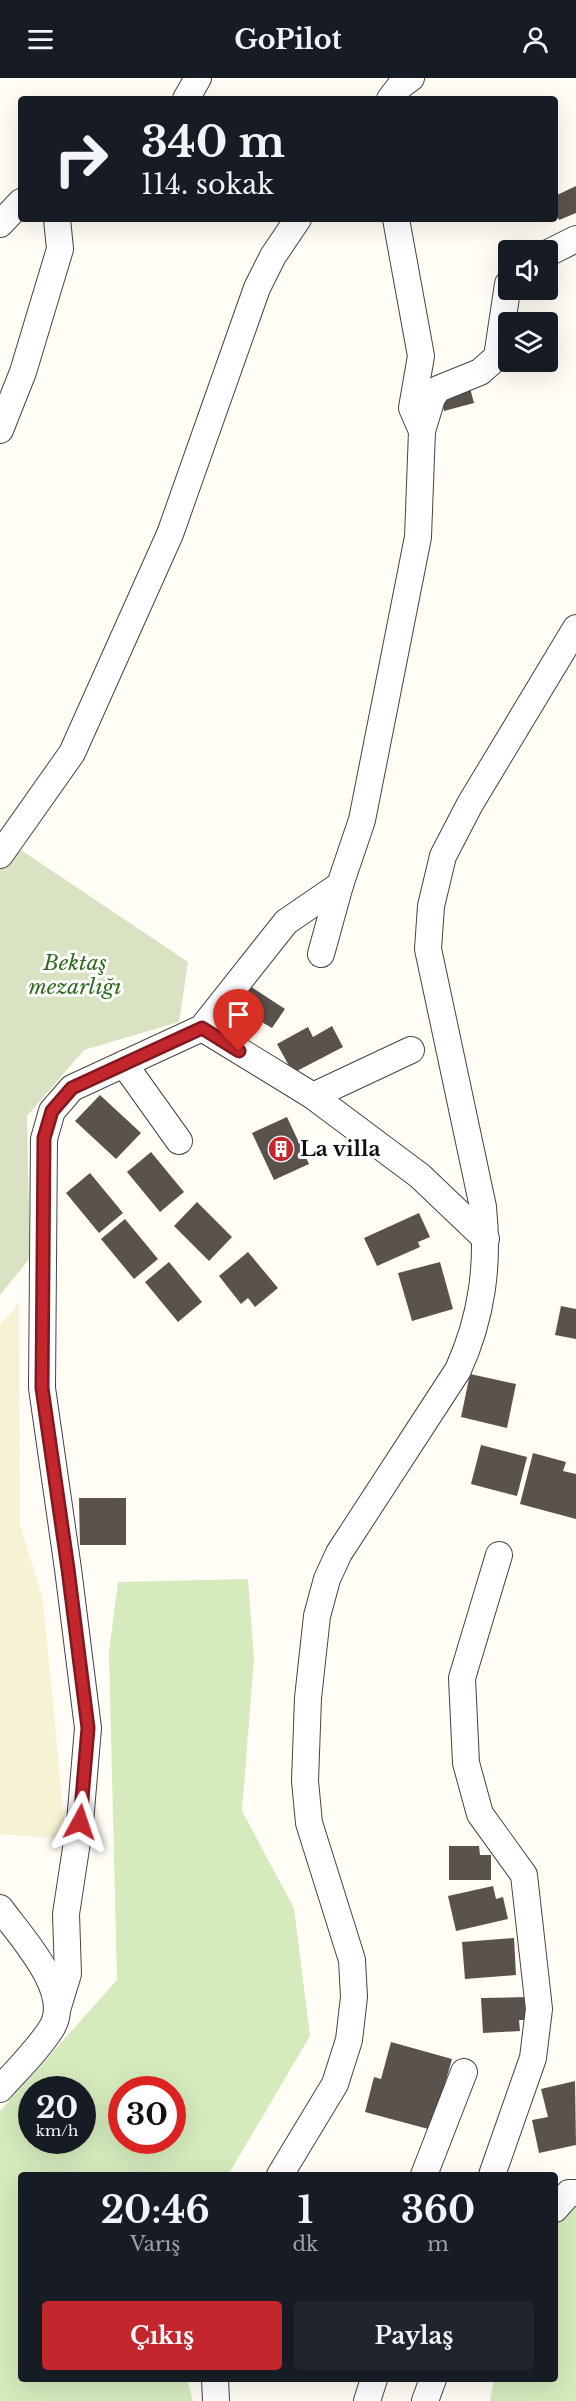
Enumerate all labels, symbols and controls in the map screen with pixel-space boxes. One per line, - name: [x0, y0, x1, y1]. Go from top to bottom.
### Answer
- icon: menu: [24, 23, 57, 56]
- text: GoPilot: [234, 23, 342, 56]
- icon: person: [519, 23, 552, 56]
- text: 340 m: [141, 116, 285, 168]
- icon: right: [42, 120, 120, 198]
- text: 114. sokak: [141, 168, 274, 201]
- map controls: [498, 240, 558, 372]
- button: sound: [498, 240, 558, 300]
- button: layers: [498, 312, 558, 372]
- park label: Bektaş mezarlığı: [29, 950, 121, 1000]
- pin: [213, 989, 264, 1051]
- icon: arrive: [222, 998, 255, 1031]
- building icon: La villa: [266, 1134, 296, 1164]
- place label: La villa: [300, 1136, 381, 1162]
- position arrow: [48, 1790, 112, 1854]
- speed limit sign: 30: [108, 2076, 186, 2154]
- text: 20: [36, 2089, 78, 2126]
- text: km/h: [36, 2121, 78, 2140]
- text: 20:46: [101, 2188, 210, 2233]
- text: 1: [297, 2188, 313, 2233]
- text: 360: [401, 2188, 475, 2233]
- text: Varış: [130, 2232, 180, 2256]
- text: dk: [292, 2232, 318, 2256]
- text: m: [427, 2232, 449, 2256]
- button: Çıkış: [42, 2301, 282, 2370]
- button: Paylaş: [294, 2301, 534, 2370]

